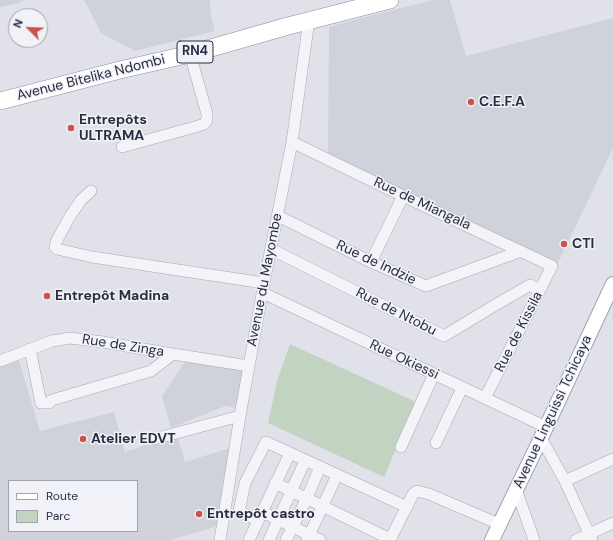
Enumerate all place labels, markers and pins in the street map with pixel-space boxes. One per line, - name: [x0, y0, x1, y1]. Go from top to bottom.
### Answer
- place label: C.E.F.A: [479, 94, 525, 110]
- marker: C.E.F.A: [466, 97, 476, 107]
- place label: Entrepôts ULTRAMA: [79, 112, 147, 144]
- marker: Entrepôts ULTRAMA: [66, 123, 76, 133]
- place label: CTI: [572, 236, 594, 252]
- marker: CTI: [559, 239, 569, 249]
- place label: Entrepôt Madina: [55, 288, 169, 304]
- marker: Entrepôt Madina: [42, 291, 52, 301]
- place label: Atelier EDVT: [91, 431, 176, 447]
- marker: Atelier EDVT: [78, 434, 88, 444]
- place label: Entrepôt castro: [207, 506, 315, 522]
- marker: Entrepôt castro: [194, 509, 204, 519]

